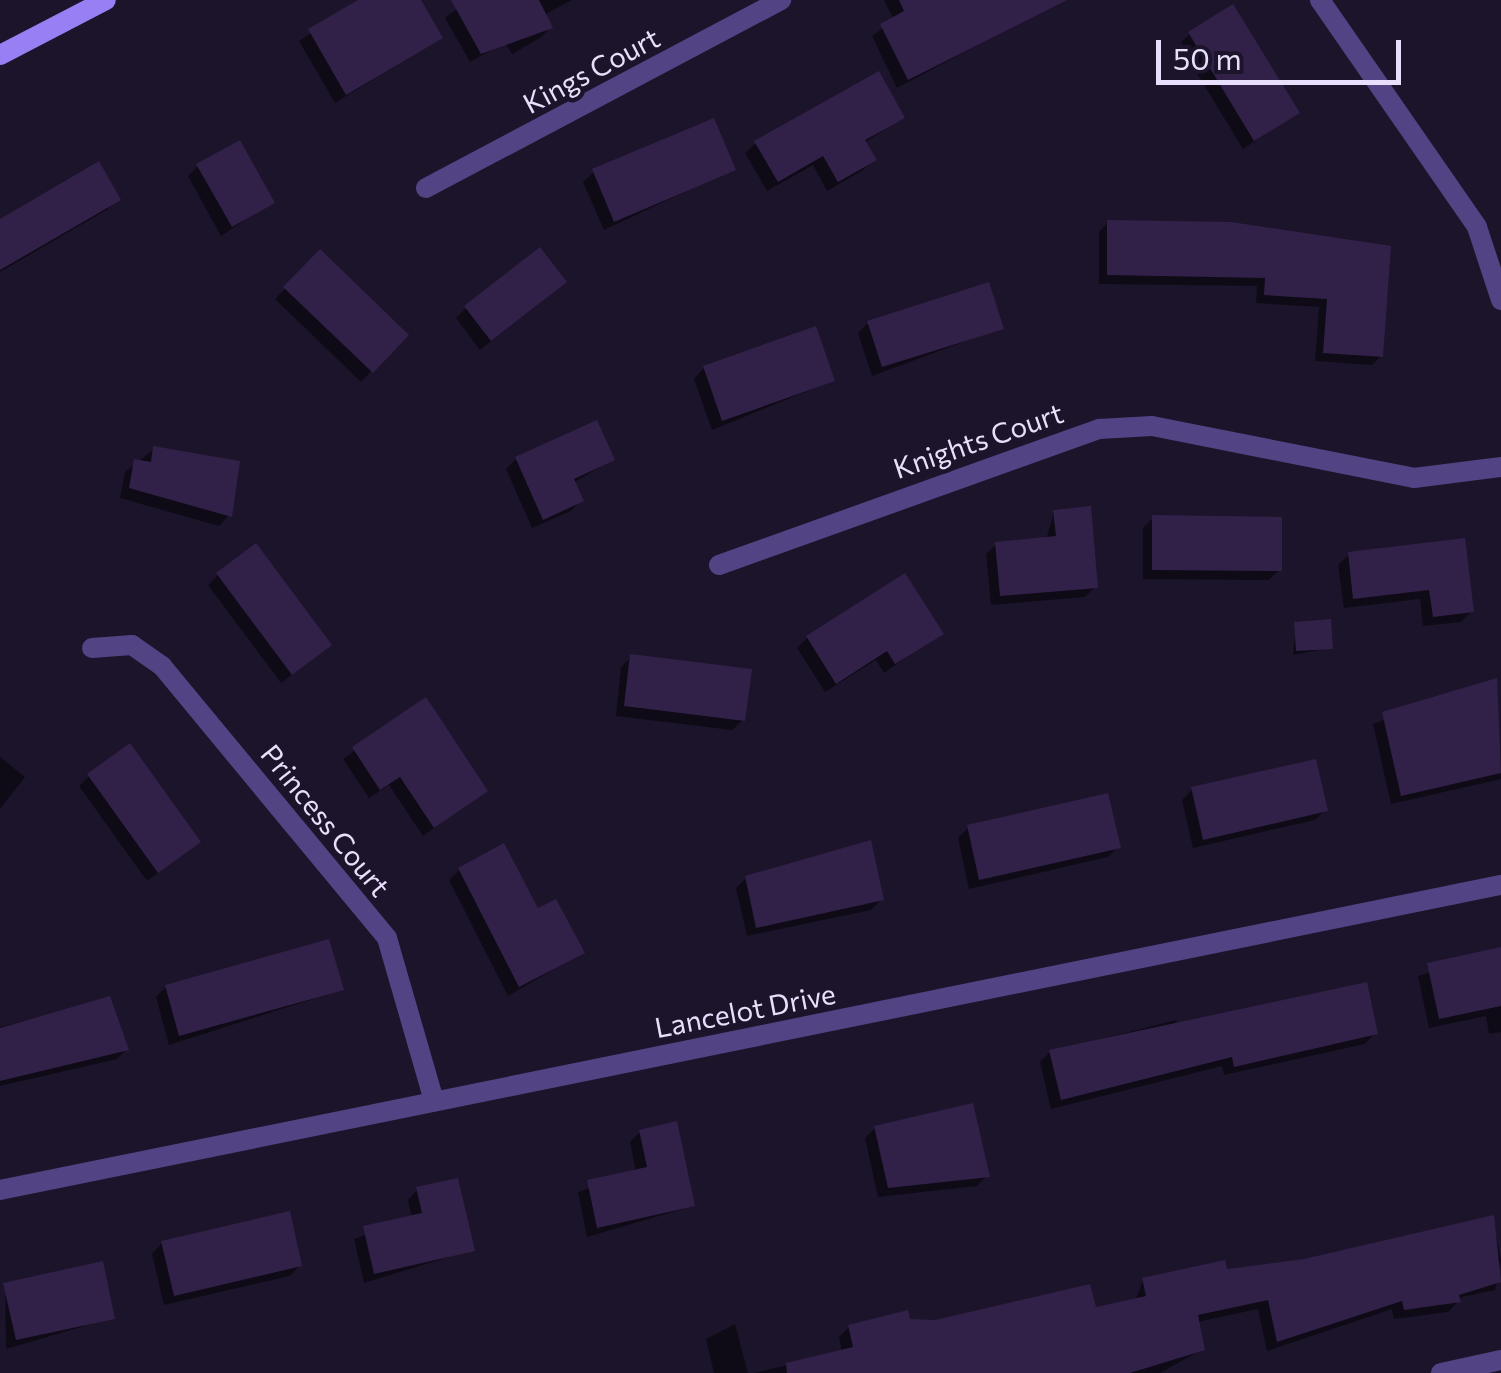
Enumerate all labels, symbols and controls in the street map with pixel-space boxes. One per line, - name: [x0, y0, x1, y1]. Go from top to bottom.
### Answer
- street label: Kings Court: [517, 20, 665, 120]
- scale bar: [1161, 20, 1406, 82]
- text: 50 m: [1173, 39, 1242, 76]
- street label: Knights Court: [889, 395, 1067, 485]
- street label: Princess Court: [255, 737, 397, 903]
- street label: Lancelot Drive: [652, 976, 838, 1044]

